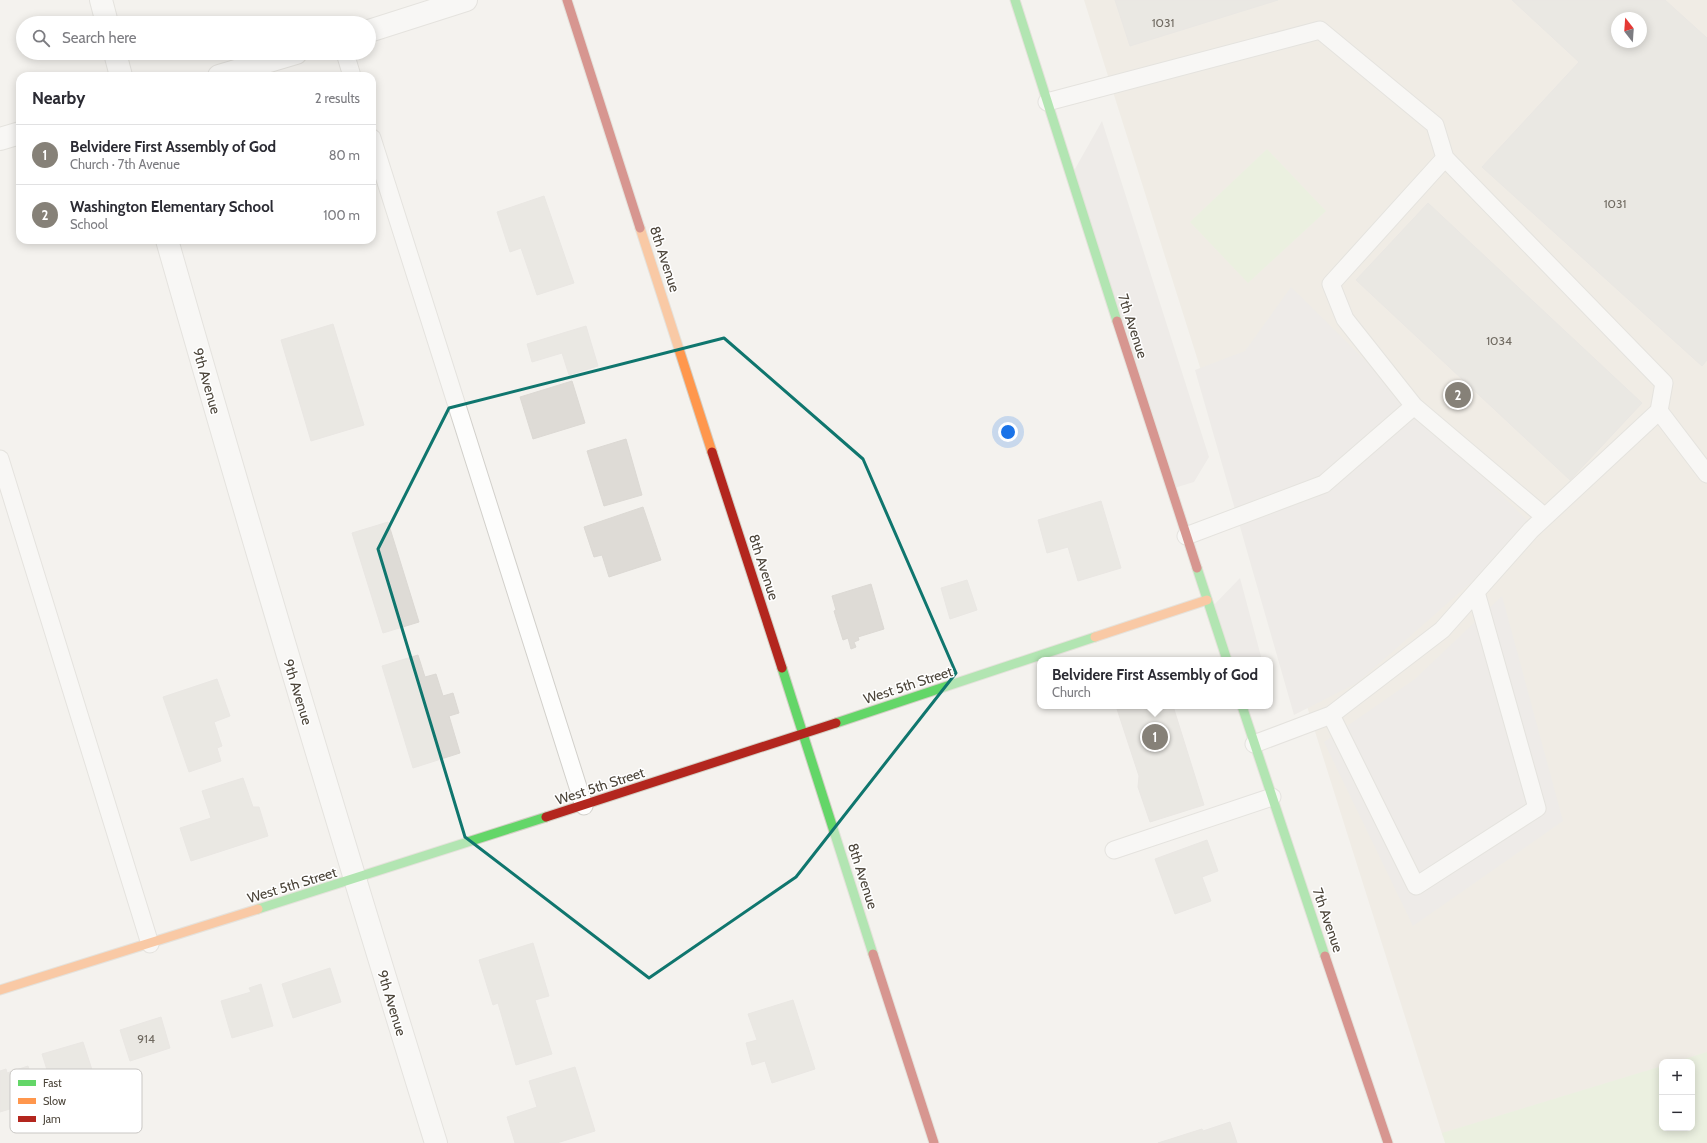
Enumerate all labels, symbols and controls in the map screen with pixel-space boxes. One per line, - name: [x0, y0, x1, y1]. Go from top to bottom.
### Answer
- north arrow: [1611, 12, 1647, 48]
- house number: 1031: [1152, 15, 1174, 30]
- search box: [16, 16, 376, 60]
- icon: search: [30, 27, 52, 49]
- text: Search here: [62, 29, 137, 47]
- text: Nearby: [32, 88, 85, 108]
- text: 2 results: [315, 90, 360, 106]
- text: Belvidere First Assembly of God: [70, 138, 276, 156]
- text: 1: [43, 147, 47, 163]
- text: 80 m: [329, 147, 360, 163]
- text: Church · 7th Avenue: [70, 156, 180, 172]
- house number: 1031: [1604, 196, 1626, 211]
- text: Washington Elementary School: [70, 198, 274, 216]
- text: 2: [42, 207, 48, 223]
- text: 100 m: [323, 207, 360, 223]
- text: School: [70, 216, 108, 232]
- street label: 8th Avenue: [646, 224, 684, 294]
- street label: 7th Avenue: [1114, 291, 1152, 361]
- house number: 1034: [1486, 333, 1512, 348]
- street label: 9th Avenue: [189, 346, 225, 416]
- pin: 2: [1445, 380, 1471, 410]
- your location: [998, 422, 1018, 442]
- street label: 8th Avenue: [745, 532, 783, 602]
- street label: 9th Avenue: [279, 657, 317, 727]
- popup: [1037, 657, 1273, 709]
- street label: West 5th Street: [861, 662, 955, 708]
- text: Belvidere First Assembly of God: [1052, 666, 1258, 684]
- text: Church: [1052, 684, 1091, 700]
- pin: 1: [1142, 722, 1168, 752]
- street label: West 5th Street: [553, 763, 647, 809]
- street label: 8th Avenue: [844, 841, 882, 911]
- street label: West 5th Street: [245, 863, 339, 907]
- street label: 7th Avenue: [1309, 885, 1347, 955]
- street label: 9th Avenue: [373, 968, 411, 1038]
- house number: 914: [137, 1031, 155, 1046]
- map controls: [1659, 1059, 1695, 1131]
- button: +: [1659, 1059, 1695, 1095]
- legend: [10, 1069, 142, 1133]
- text: Fast: [43, 1076, 62, 1090]
- text: Slow: [43, 1094, 66, 1108]
- button: −: [1659, 1095, 1695, 1131]
- text: Jam: [42, 1112, 61, 1126]

